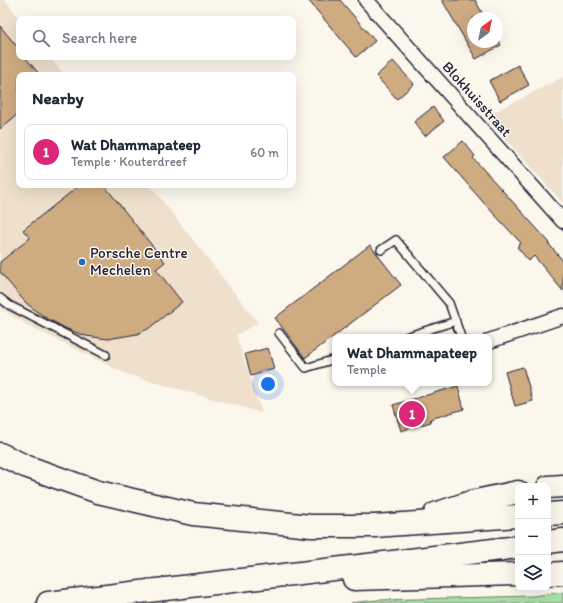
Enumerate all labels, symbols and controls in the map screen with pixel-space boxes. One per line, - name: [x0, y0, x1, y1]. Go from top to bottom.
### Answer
- north arrow: [467, 12, 503, 48]
- search box: [16, 16, 296, 60]
- icon: search: [30, 27, 52, 49]
- text: Search here: [62, 29, 137, 47]
- street label: Blokhuisstraat: [439, 58, 516, 141]
- text: Nearby: [32, 88, 84, 108]
- text: Wat Dhammapateep: [71, 136, 201, 154]
- text: 1: [43, 145, 49, 160]
- text: 60 m: [250, 145, 279, 160]
- text: Temple · Kouterdreef: [71, 154, 187, 169]
- place label: Porsche Centre Mechelen: [90, 244, 188, 279]
- marker: Porsche Centre Mechelen: [77, 257, 87, 267]
- popup: [332, 334, 492, 386]
- text: Wat Dhammapateep: [347, 344, 477, 362]
- text: Temple: [347, 362, 387, 377]
- your location: [258, 374, 278, 394]
- pin: 1: [399, 399, 425, 429]
- map controls: [515, 483, 551, 591]
- button: +: [515, 483, 551, 519]
- button: −: [515, 519, 551, 555]
- button: layers: [515, 555, 551, 591]

